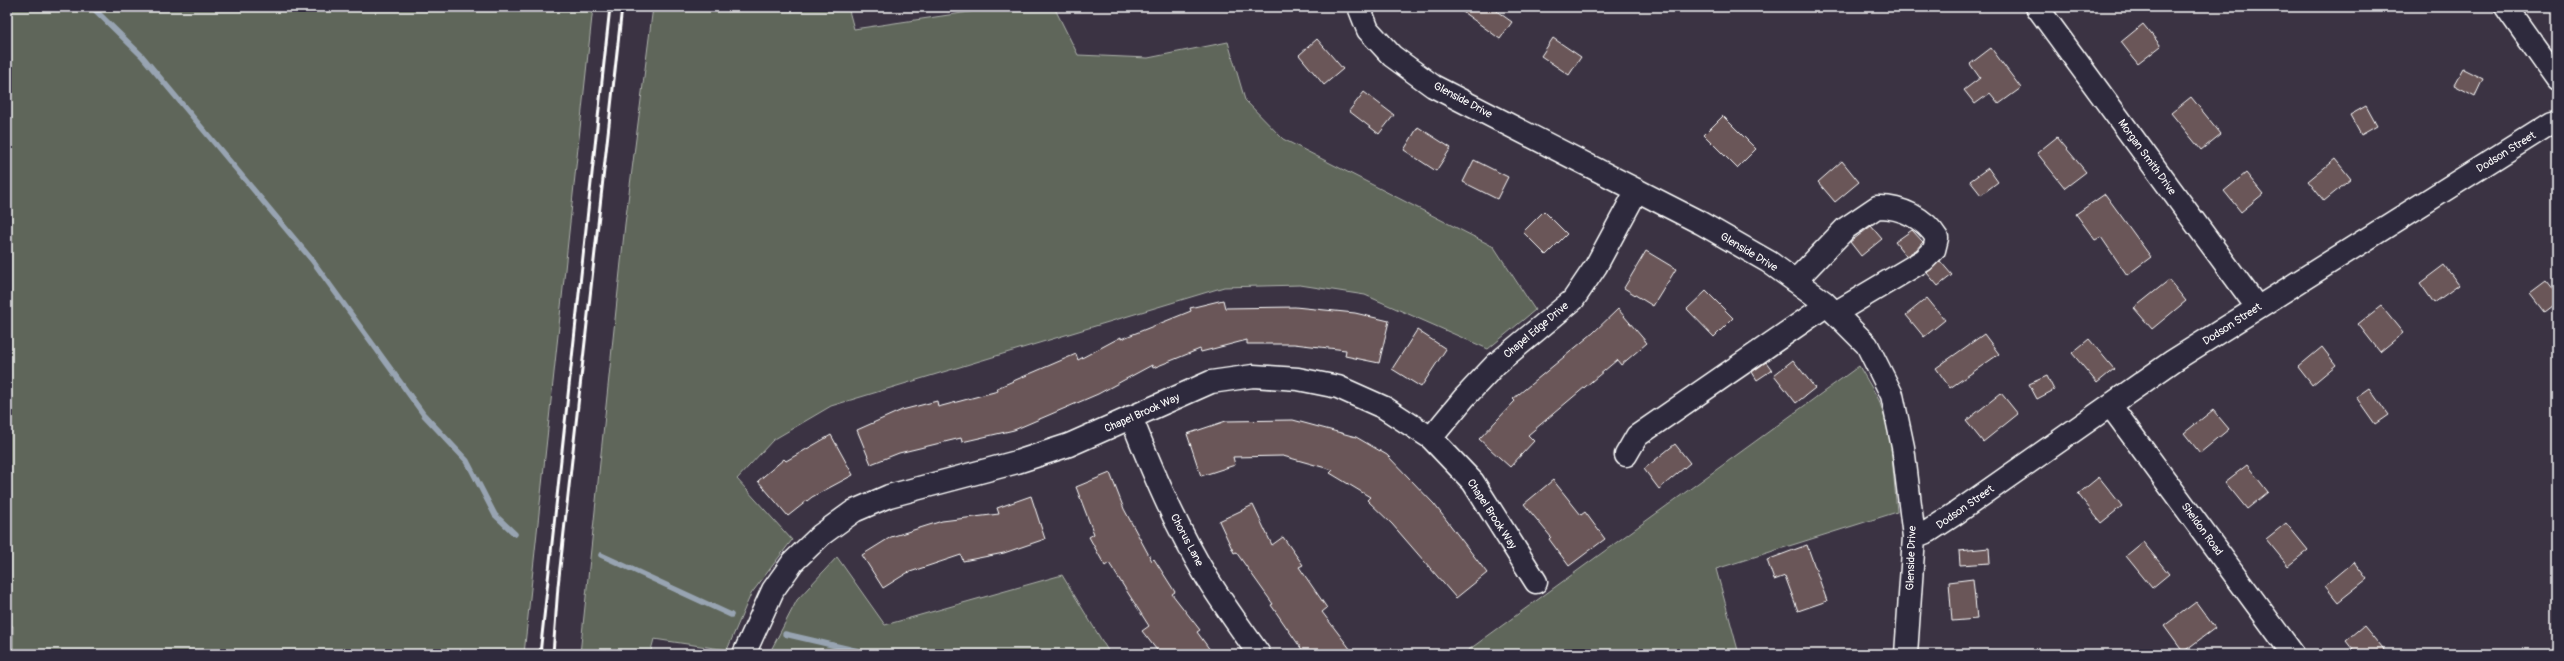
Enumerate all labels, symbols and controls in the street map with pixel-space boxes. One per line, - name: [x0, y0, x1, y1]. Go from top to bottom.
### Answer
- street label: Glenside Drive: [1431, 79, 1495, 121]
- street label: Morgan Smith Drive: [2115, 117, 2179, 198]
- street label: Dodson Street: [2474, 128, 2538, 175]
- street label: Glenside Drive: [1718, 230, 1781, 275]
- street label: Chapel Edge Drive: [1501, 299, 1571, 361]
- street label: Dodson Street: [2200, 300, 2264, 348]
- street label: Chapel Brook Way: [1103, 391, 1182, 435]
- street label: Chapel Brook Way: [1465, 477, 1520, 552]
- street label: Dodson Street: [1934, 482, 1997, 532]
- street label: Sheldon Road: [2179, 500, 2225, 558]
- street label: Chorus Lane: [1168, 512, 1206, 569]
- street label: Glenside Drive: [1903, 525, 1919, 591]

